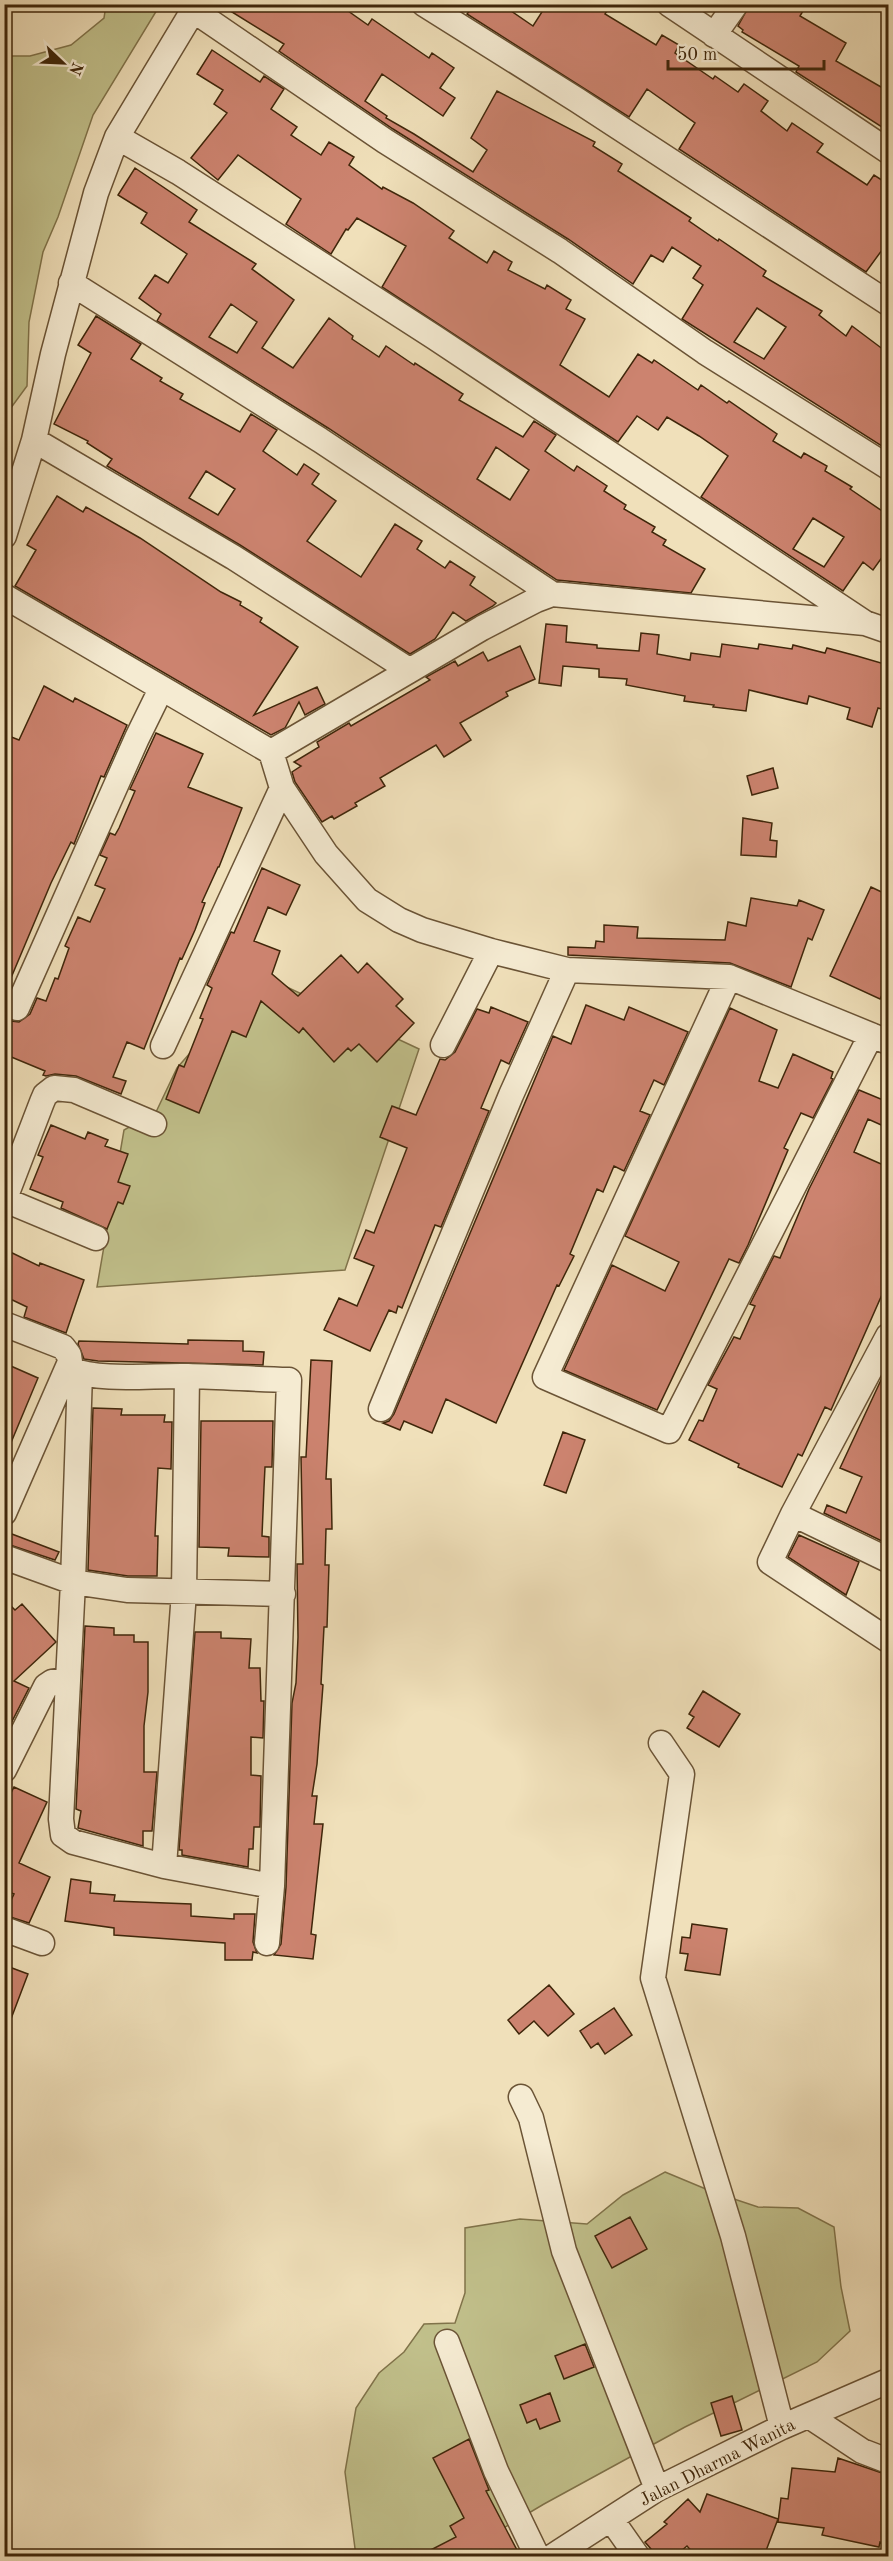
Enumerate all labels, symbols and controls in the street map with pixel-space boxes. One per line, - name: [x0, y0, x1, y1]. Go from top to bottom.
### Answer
- north arrow: [33, 33, 93, 93]
- scale bar: [668, 33, 824, 71]
- text: 50 m: [677, 46, 717, 64]
- text: N: [65, 59, 85, 78]
- street label: Jalan Dharma Wanita: [637, 2416, 798, 2510]

